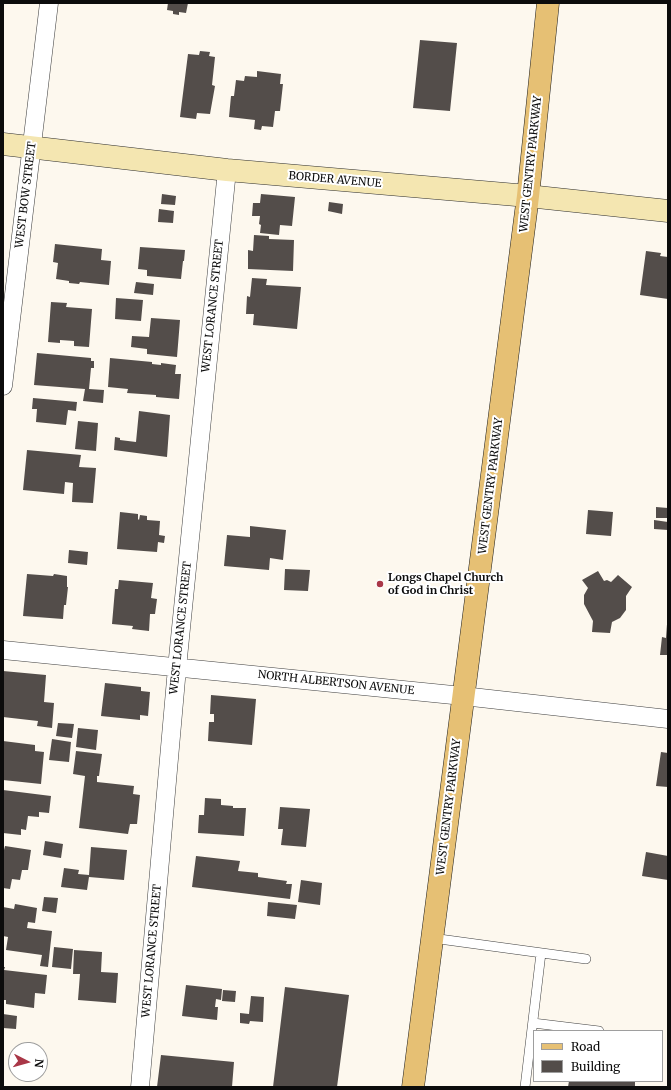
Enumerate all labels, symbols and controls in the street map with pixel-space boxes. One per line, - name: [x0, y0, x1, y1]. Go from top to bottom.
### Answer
- street label: WEST GENTRY PARKWAY: [517, 95, 545, 233]
- street label: WEST BOW STREET: [13, 141, 39, 249]
- street label: BORDER AVENUE: [288, 169, 382, 191]
- street label: WEST LORANCE STREET: [199, 239, 227, 373]
- street label: WEST GENTRY PARKWAY: [476, 417, 506, 555]
- street label: WEST LORANCE STREET: [167, 561, 195, 695]
- place label: Longs Chapel Church of God in Christ: [388, 571, 503, 597]
- marker: Longs Chapel Church of God in Christ: [375, 579, 385, 589]
- street label: NORTH ALBERTSON AVENUE: [257, 668, 415, 698]
- street label: WEST GENTRY PARKWAY: [434, 738, 464, 876]
- street label: WEST LORANCE STREET: [140, 884, 164, 1018]
- legend: [533, 1030, 663, 1082]
- text: Road: [571, 1039, 600, 1054]
- north arrow: [8, 1042, 48, 1082]
- text: N: [32, 1058, 46, 1068]
- text: Building: [571, 1059, 620, 1074]

